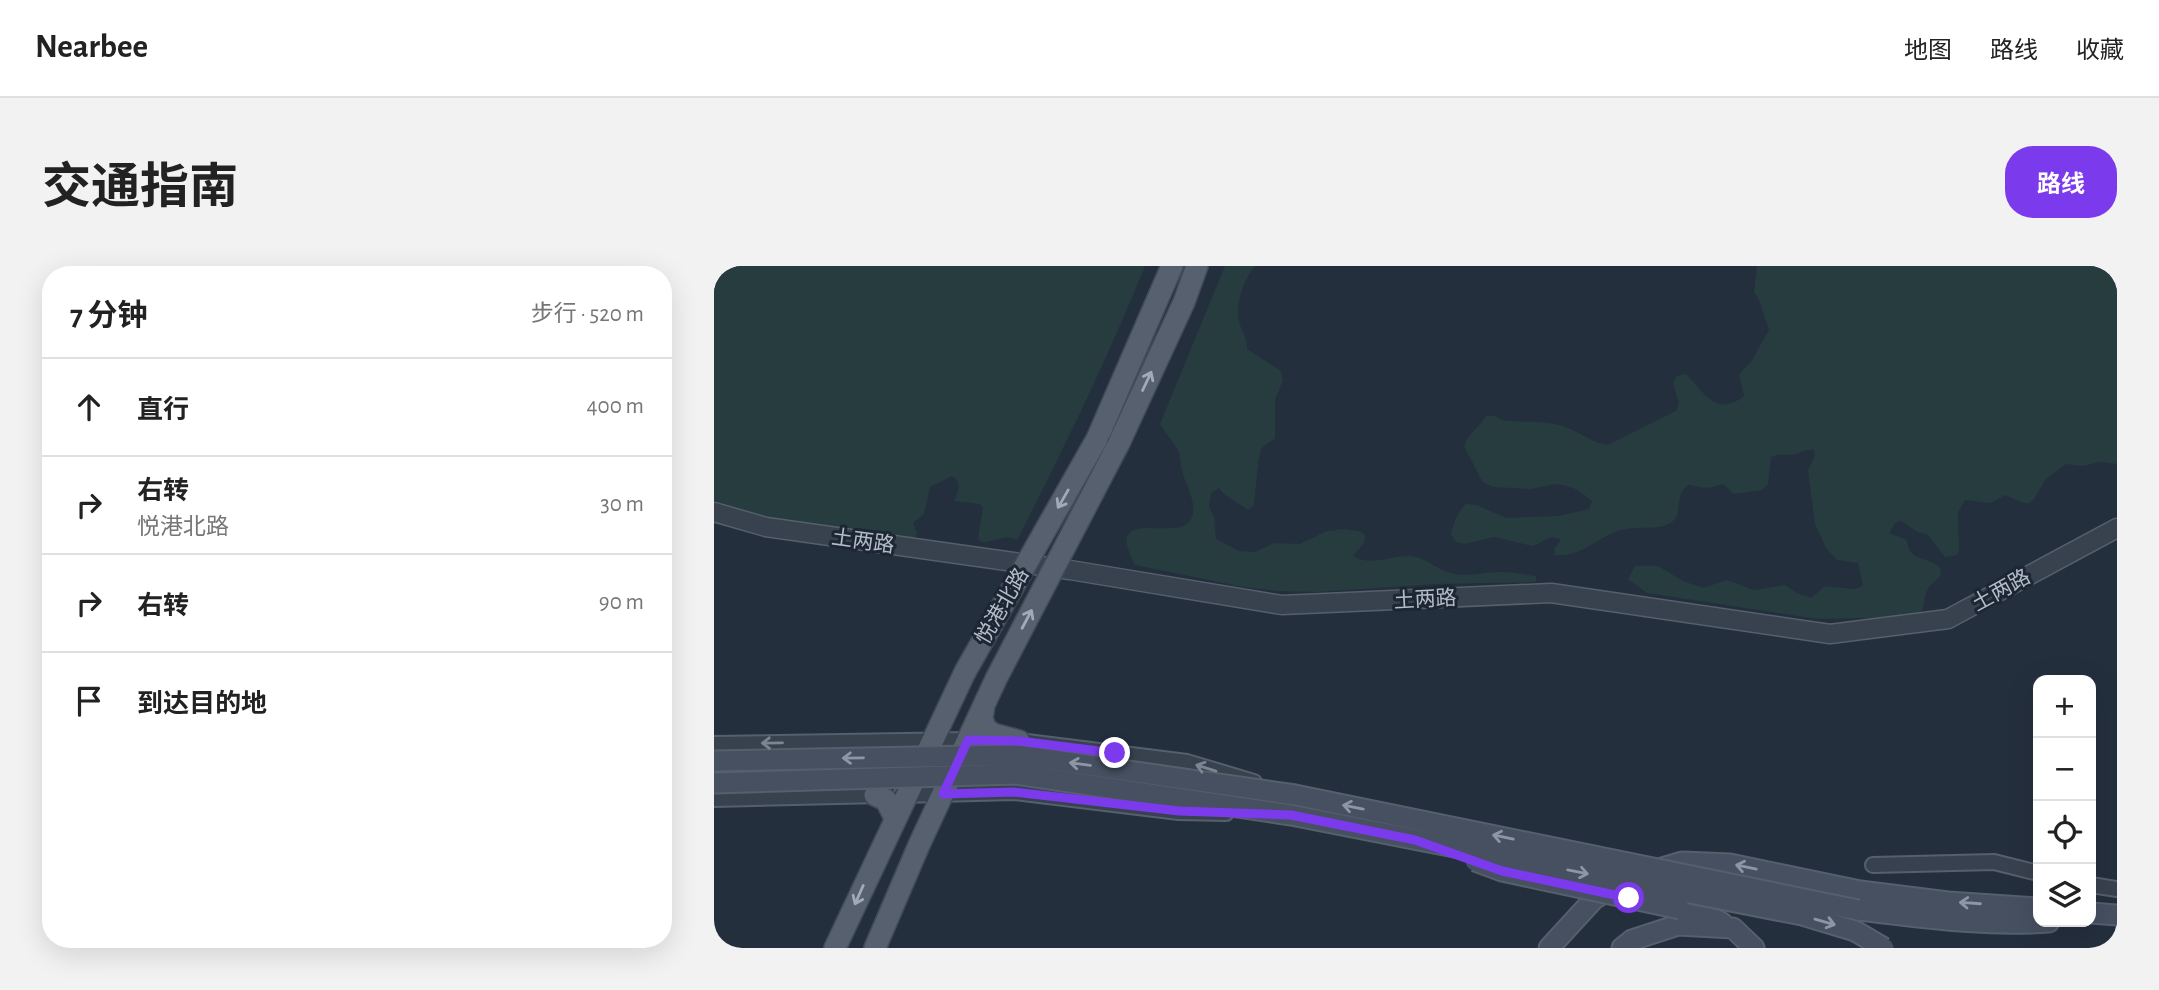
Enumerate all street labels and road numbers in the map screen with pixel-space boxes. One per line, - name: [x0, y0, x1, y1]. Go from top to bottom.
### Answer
- street label: 土两路: [830, 526, 896, 556]
- street label: 悦港北路: [971, 564, 1033, 648]
- street label: 土两路: [1968, 565, 2034, 615]
- street label: 土两路: [1393, 586, 1457, 612]

